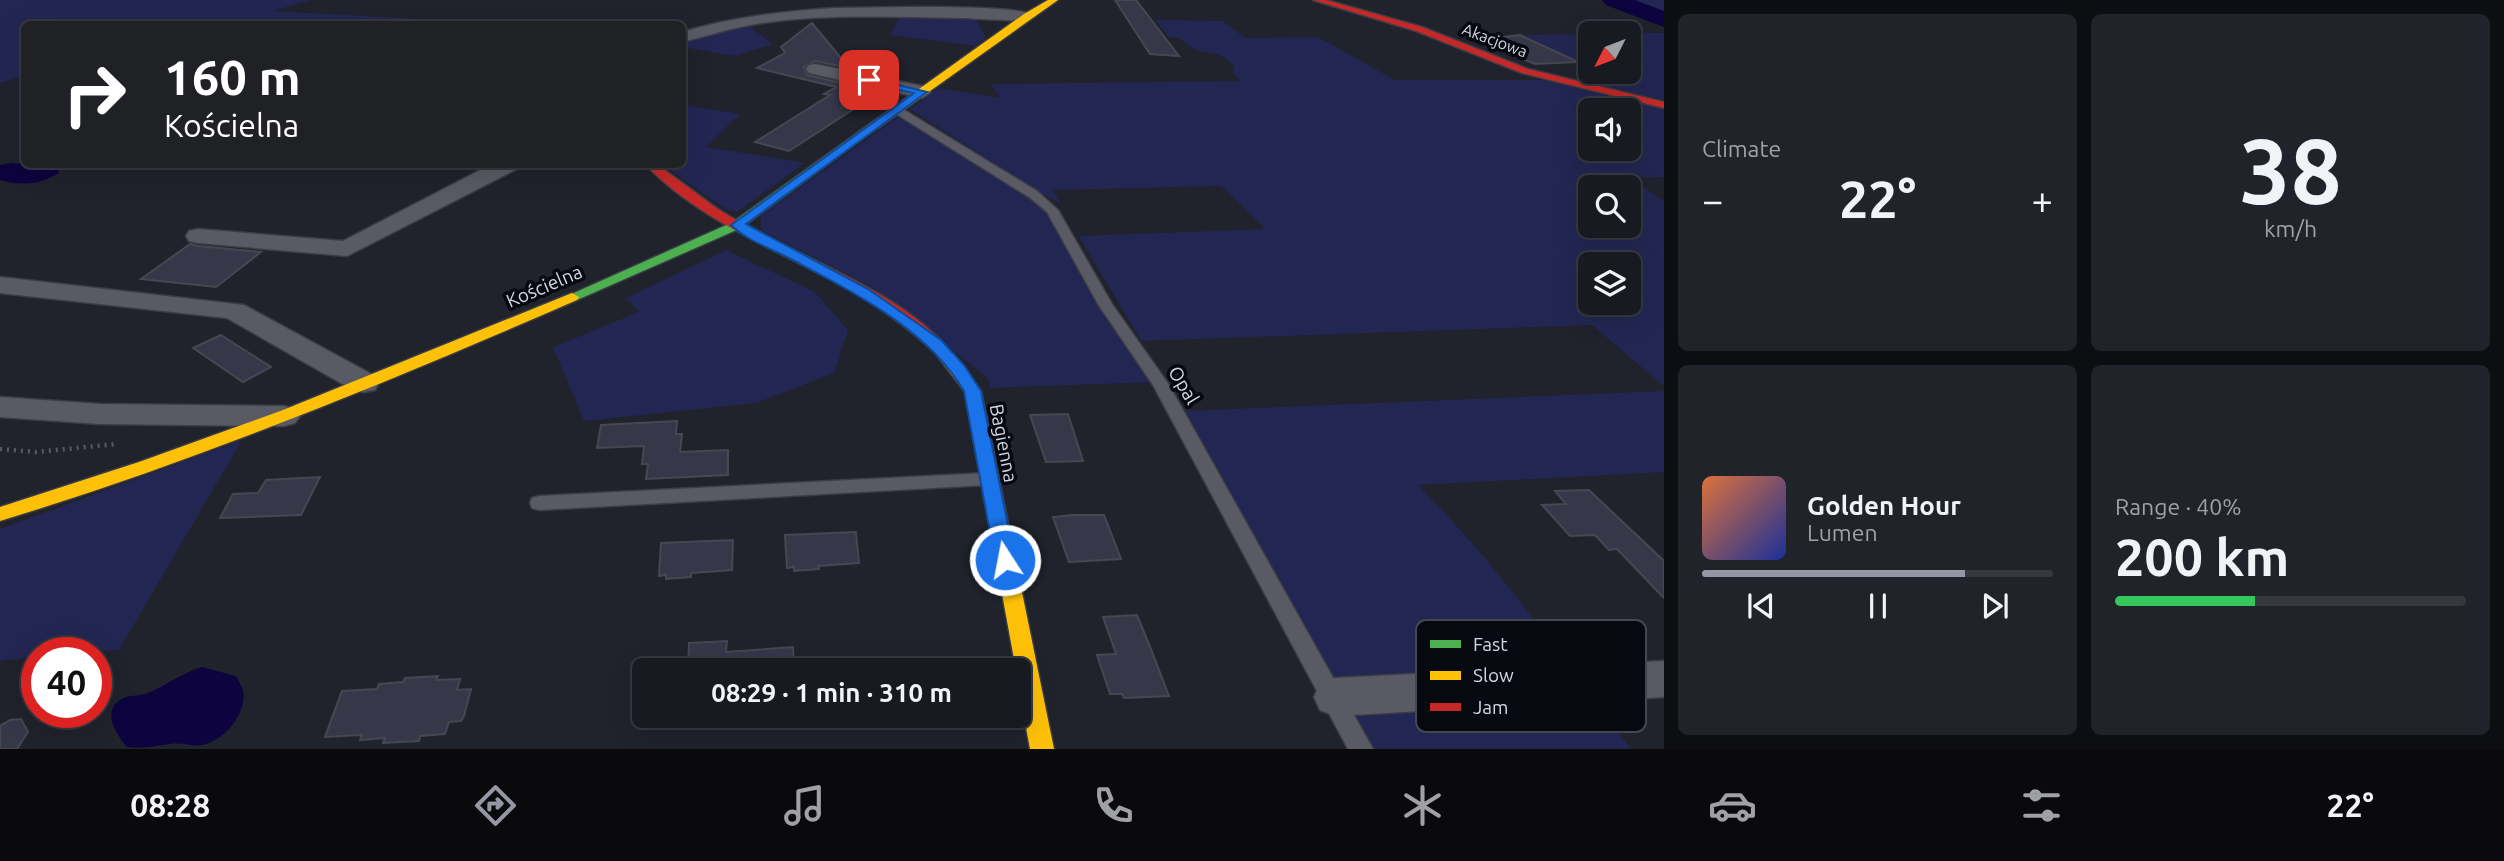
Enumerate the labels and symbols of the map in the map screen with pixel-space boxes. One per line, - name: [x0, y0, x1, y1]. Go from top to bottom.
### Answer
- street label: Akacjowa: [1460, 19, 1530, 61]
- north arrow: [1578, 21, 1642, 84]
- pin: [839, 50, 899, 110]
- street label: Kościelna: [503, 260, 585, 312]
- street label: Opal: [1164, 362, 1204, 408]
- street label: Bagienna: [986, 402, 1022, 484]
- position arrow: [968, 523, 1042, 597]
- legend: [1416, 620, 1646, 732]
- text: Fast: [1473, 633, 1508, 655]
- speed limit sign: 40: [21, 637, 112, 728]
- text: Slow: [1473, 664, 1514, 686]
- text: Jam: [1473, 696, 1509, 718]

